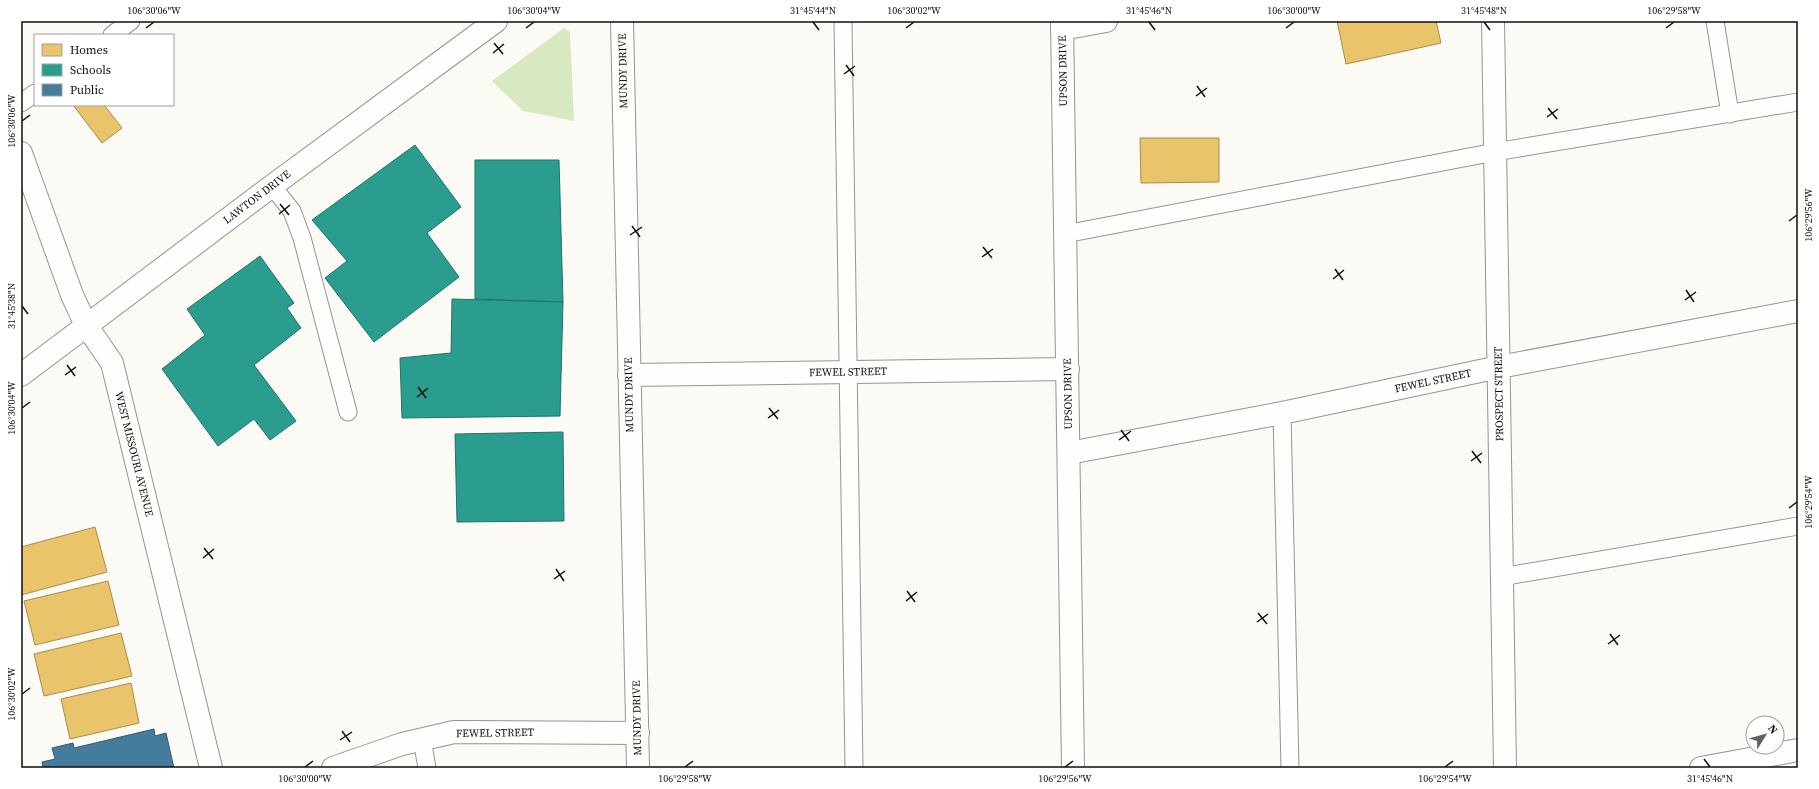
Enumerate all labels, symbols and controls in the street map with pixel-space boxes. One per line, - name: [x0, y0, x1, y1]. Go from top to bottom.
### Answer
- text: 106°30'06"W: [127, 4, 181, 17]
- text: 106°30'04"W: [507, 4, 561, 17]
- text: 31°45'44"N: [790, 4, 836, 17]
- text: 106°30'02"W: [887, 4, 941, 17]
- text: 31°45'46"N: [1126, 4, 1172, 17]
- text: 106°30'00"W: [1267, 4, 1321, 17]
- text: 31°45'48"N: [1461, 4, 1507, 17]
- text: 106°29'58"W: [1647, 4, 1701, 17]
- street label: MUNDY DRIVE: [615, 33, 631, 109]
- legend: [34, 34, 174, 106]
- street label: UPSON DRIVE: [1055, 35, 1071, 107]
- text: Homes: [70, 42, 108, 58]
- text: Schools: [70, 62, 111, 78]
- text: Public: [70, 82, 104, 98]
- text: 106°30'06"W: [5, 94, 18, 148]
- street label: LAWTON DRIVE: [220, 166, 294, 227]
- text: 106°29'56"W: [1802, 188, 1815, 242]
- text: 31°45'38"N: [5, 283, 18, 329]
- street label: PROSPECT STREET: [1491, 346, 1507, 442]
- street label: MUNDY DRIVE: [621, 357, 637, 433]
- street label: UPSON DRIVE: [1060, 358, 1076, 430]
- street label: FEWEL STREET: [809, 364, 888, 380]
- street label: FEWEL STREET: [1393, 365, 1473, 396]
- text: 106°30'04"W: [5, 381, 18, 435]
- street label: WEST MISSOURI AVENUE: [111, 390, 157, 518]
- text: 106°29'54"W: [1802, 475, 1815, 529]
- text: 106°30'02"W: [5, 667, 18, 721]
- street label: MUNDY DRIVE: [629, 680, 645, 756]
- north arrow: [1745, 715, 1785, 755]
- text: N: [1764, 722, 1781, 737]
- street label: FEWEL STREET: [456, 725, 535, 741]
- text: 106°30'00"W: [278, 772, 332, 785]
- text: 106°29'58"W: [658, 772, 712, 785]
- text: 106°29'56"W: [1038, 772, 1092, 785]
- text: 106°29'54"W: [1418, 772, 1472, 785]
- text: 31°45'46"N: [1687, 772, 1733, 785]

